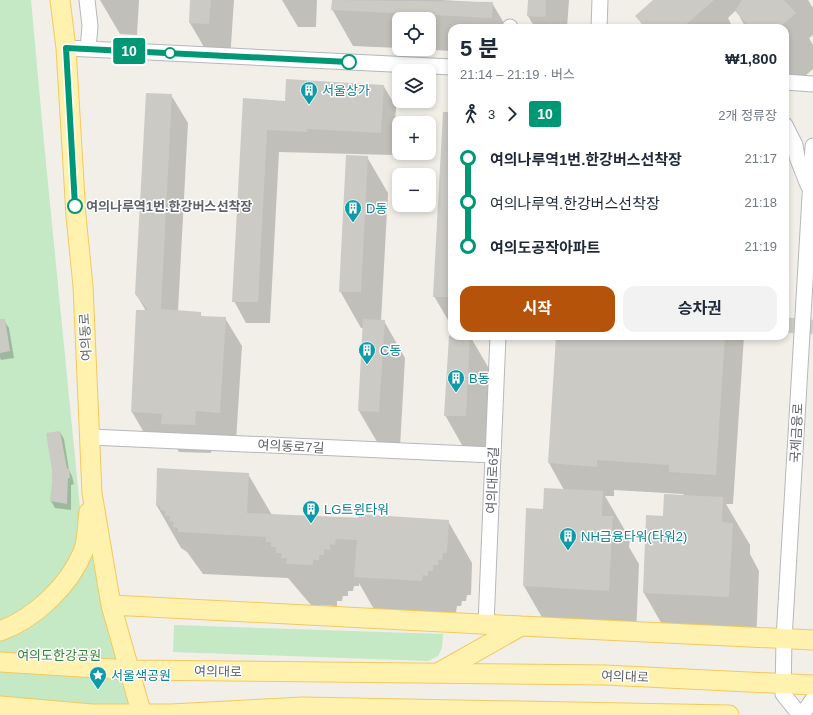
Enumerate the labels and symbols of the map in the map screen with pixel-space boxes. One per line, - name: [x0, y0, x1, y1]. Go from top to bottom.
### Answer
- line badge: 10: [111, 38, 147, 64]
- unlabelled marker: [164, 47, 176, 59]
- unlabelled marker: [341, 54, 357, 70]
- building icon: 서울상가: [299, 80, 319, 105]
- place label: 서울상가: [322, 83, 370, 98]
- marker: 여의나루역1번.한강버스선착장: [67, 198, 83, 214]
- building icon: D동: [343, 198, 363, 223]
- place label: 여의나루역1번.한강버스선착장: [86, 199, 252, 214]
- place label: D동: [366, 201, 387, 216]
- street label: 여의동로: [77, 313, 94, 361]
- building icon: C동: [357, 340, 377, 365]
- place label: C동: [380, 343, 401, 358]
- building icon: B동: [446, 368, 466, 393]
- place label: B동: [469, 371, 490, 386]
- street label: 국제금융로: [787, 403, 806, 463]
- street label: 여의동로7길: [257, 437, 325, 456]
- street label: 여의대로6길: [484, 446, 501, 514]
- building icon: LG트윈타워: [301, 499, 321, 524]
- place label: LG트윈타워: [324, 502, 389, 517]
- building icon: NH금융타워(타워2): [558, 526, 578, 551]
- place label: NH금융타워(타워2): [581, 529, 687, 544]
- park label: 여의도한강공원: [17, 648, 101, 663]
- street label: 여의대로: [194, 664, 242, 679]
- place icon: 서울색공원: [88, 665, 108, 690]
- place label: 서울색공원: [111, 668, 171, 683]
- street label: 여의대로: [601, 668, 649, 685]

